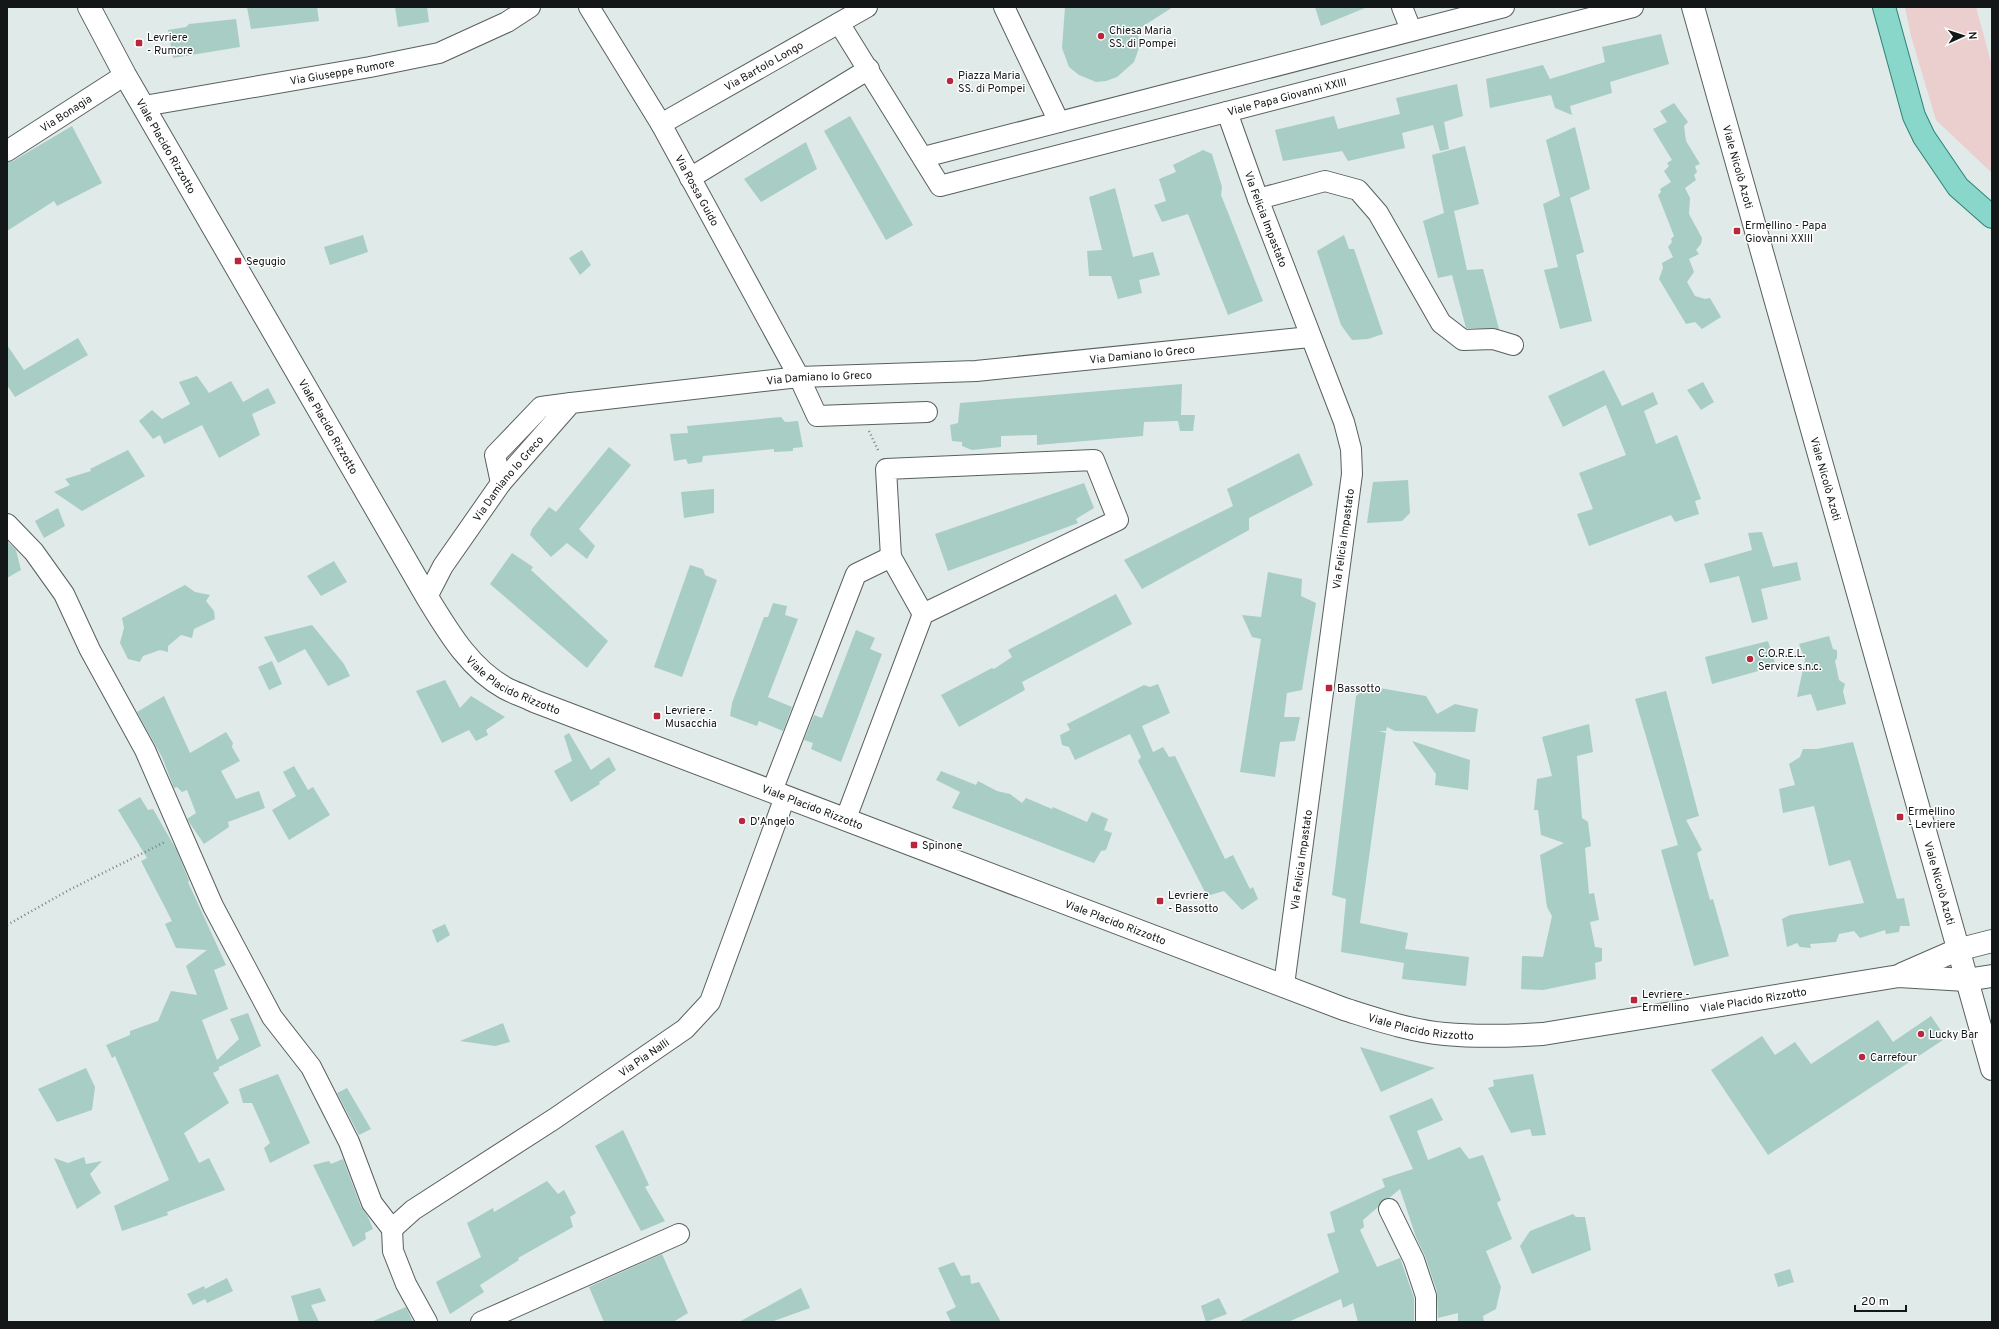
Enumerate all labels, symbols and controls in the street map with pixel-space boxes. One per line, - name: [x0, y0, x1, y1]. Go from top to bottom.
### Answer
- north arrow: [1943, 16, 1983, 56]
- place label: Chiesa Maria SS. di Pompei: [1109, 24, 1176, 51]
- place label: Levriere - Rumore: [147, 31, 193, 58]
- marker: Chiesa Maria SS. di Pompei: [1096, 31, 1106, 41]
- text: N: [1965, 31, 1979, 40]
- marker: Levriere - Rumore: [134, 38, 144, 48]
- street label: Via Bartolo Longo: [722, 39, 806, 95]
- street label: Via Giuseppe Rumore: [289, 56, 396, 89]
- place label: Piazza Maria SS. di Pompei: [958, 69, 1025, 96]
- street label: Viale Papa Giovanni XXIII: [1226, 75, 1348, 120]
- marker: Piazza Maria SS. di Pompei: [945, 76, 955, 86]
- street label: Via Bonagia: [38, 92, 95, 136]
- street label: Viale Placido Rizzotto: [132, 96, 198, 197]
- street label: Viale Nicolò Azoti: [1719, 124, 1755, 211]
- street label: Via Rossa Guido: [671, 153, 721, 229]
- street label: Via Felicia Impastato: [1241, 169, 1290, 270]
- place label: Ermellino - Papa Giovanni XXIII: [1745, 219, 1827, 246]
- marker: Ermellino - Papa Giovanni XXIII: [1732, 226, 1742, 236]
- place label: Segugio: [246, 255, 286, 269]
- marker: Segugio: [233, 256, 243, 266]
- street label: Via Damiano lo Greco: [1089, 343, 1196, 367]
- street label: Via Damiano lo Greco: [766, 369, 872, 389]
- street label: Viale Placido Rizzotto: [294, 377, 360, 477]
- street label: Via Damiano lo Greco: [470, 433, 547, 525]
- street label: Viale Nicolò Azoti: [1806, 435, 1843, 522]
- street label: Via Felicia Impastato: [1330, 488, 1358, 590]
- place label: C.O.R.E.L. Service s.n.c.: [1758, 647, 1821, 674]
- street label: Viale Placido Rizzotto: [462, 653, 562, 718]
- marker: C.O.R.E.L. Service s.n.c.: [1745, 654, 1755, 664]
- place label: Bassotto: [1337, 682, 1381, 696]
- marker: Bassotto: [1324, 683, 1334, 693]
- place label: Levriere - Musacchia: [665, 704, 717, 731]
- marker: Levriere - Musacchia: [652, 711, 662, 721]
- street label: Viale Placido Rizzotto: [759, 782, 865, 833]
- place label: Ermellino - Levriere: [1908, 805, 1956, 832]
- street label: Via Felicia Impastato: [1288, 809, 1316, 911]
- marker: Ermellino - Levriere: [1895, 812, 1905, 822]
- place label: D'Angelo: [750, 815, 795, 829]
- marker: D'Angelo: [737, 816, 747, 826]
- place label: Spinone: [922, 839, 962, 853]
- marker: Spinone: [909, 840, 919, 850]
- street label: Viale Nicolò Azoti: [1920, 840, 1957, 927]
- place label: Levriere - Bassotto: [1168, 889, 1219, 916]
- marker: Levriere - Bassotto: [1155, 896, 1165, 906]
- street label: Viale Placido Rizzotto: [1062, 897, 1168, 949]
- street label: Viale Placido Rizzotto: [1699, 985, 1808, 1016]
- place label: Levriere - Ermellino: [1642, 988, 1690, 1015]
- marker: Levriere - Ermellino: [1629, 995, 1639, 1005]
- street label: Viale Placido Rizzotto: [1366, 1011, 1474, 1044]
- place label: Lucky Bar: [1929, 1028, 1979, 1042]
- marker: Lucky Bar: [1916, 1029, 1926, 1039]
- street label: Via Pia Nalli: [616, 1036, 672, 1080]
- place label: Carrefour: [1870, 1051, 1918, 1065]
- marker: Carrefour: [1857, 1052, 1867, 1062]
- scale bar: [1855, 1287, 1906, 1313]
- text: 20 m: [1861, 1294, 1889, 1310]

